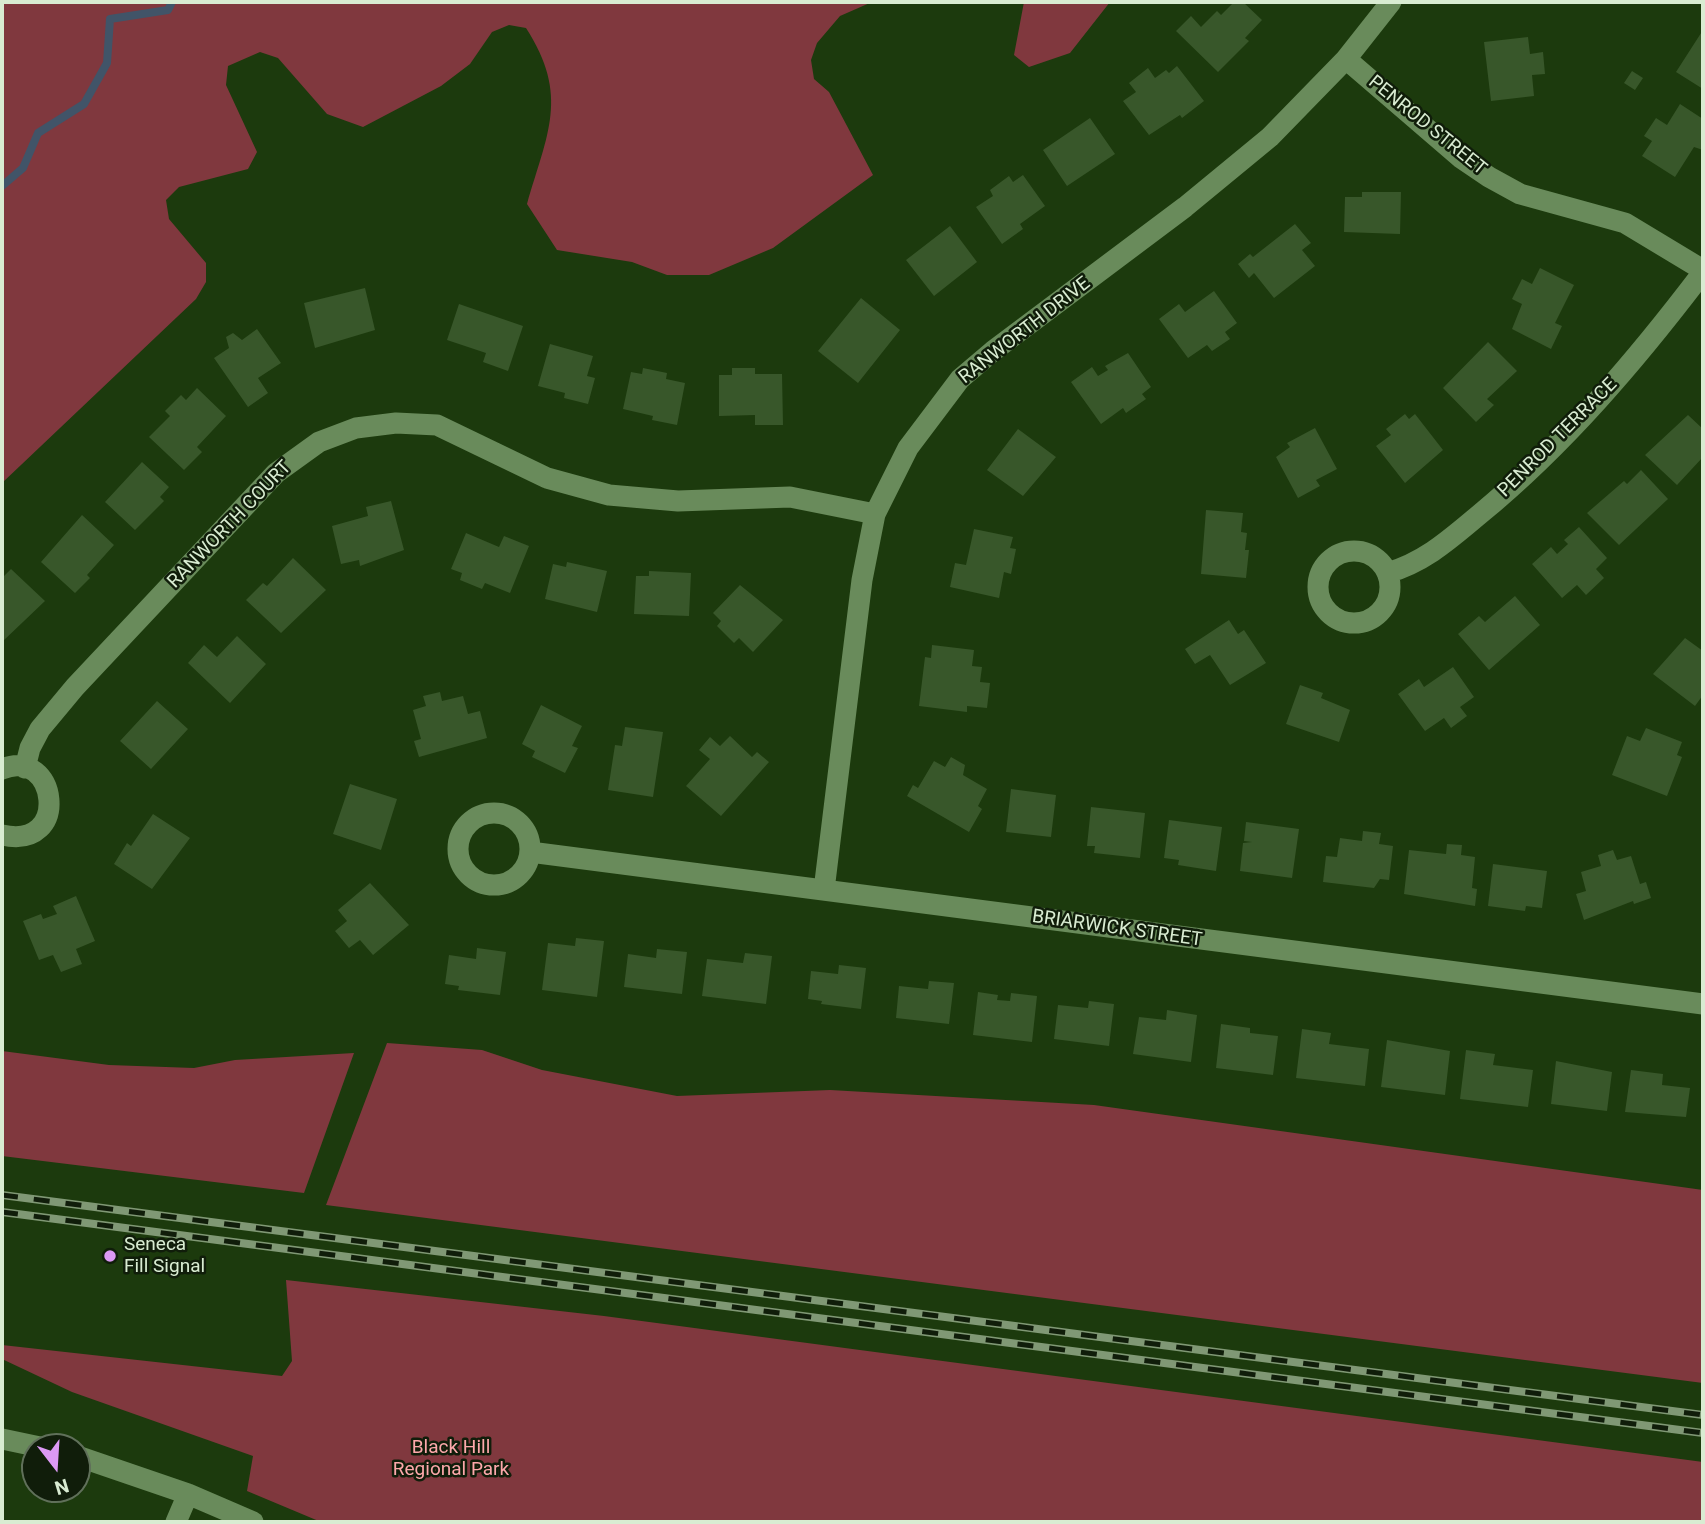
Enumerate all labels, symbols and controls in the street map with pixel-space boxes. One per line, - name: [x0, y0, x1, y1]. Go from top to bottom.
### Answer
- street label: PENROD STREET: [1363, 71, 1491, 181]
- street label: RANWORTH DRIVE: [955, 273, 1095, 389]
- street label: PENROD TERRACE: [1494, 374, 1622, 502]
- street label: RANWORTH COURT: [163, 457, 297, 593]
- street label: BRIARWICK STREET: [1031, 906, 1203, 952]
- place label: Seneca Fill Signal: [124, 1234, 205, 1278]
- marker: Seneca Fill Signal: [102, 1248, 118, 1264]
- north arrow: [21, 1433, 91, 1503]
- park label: Black Hill Regional Park: [393, 1437, 509, 1481]
- text: N: [52, 1474, 71, 1500]

